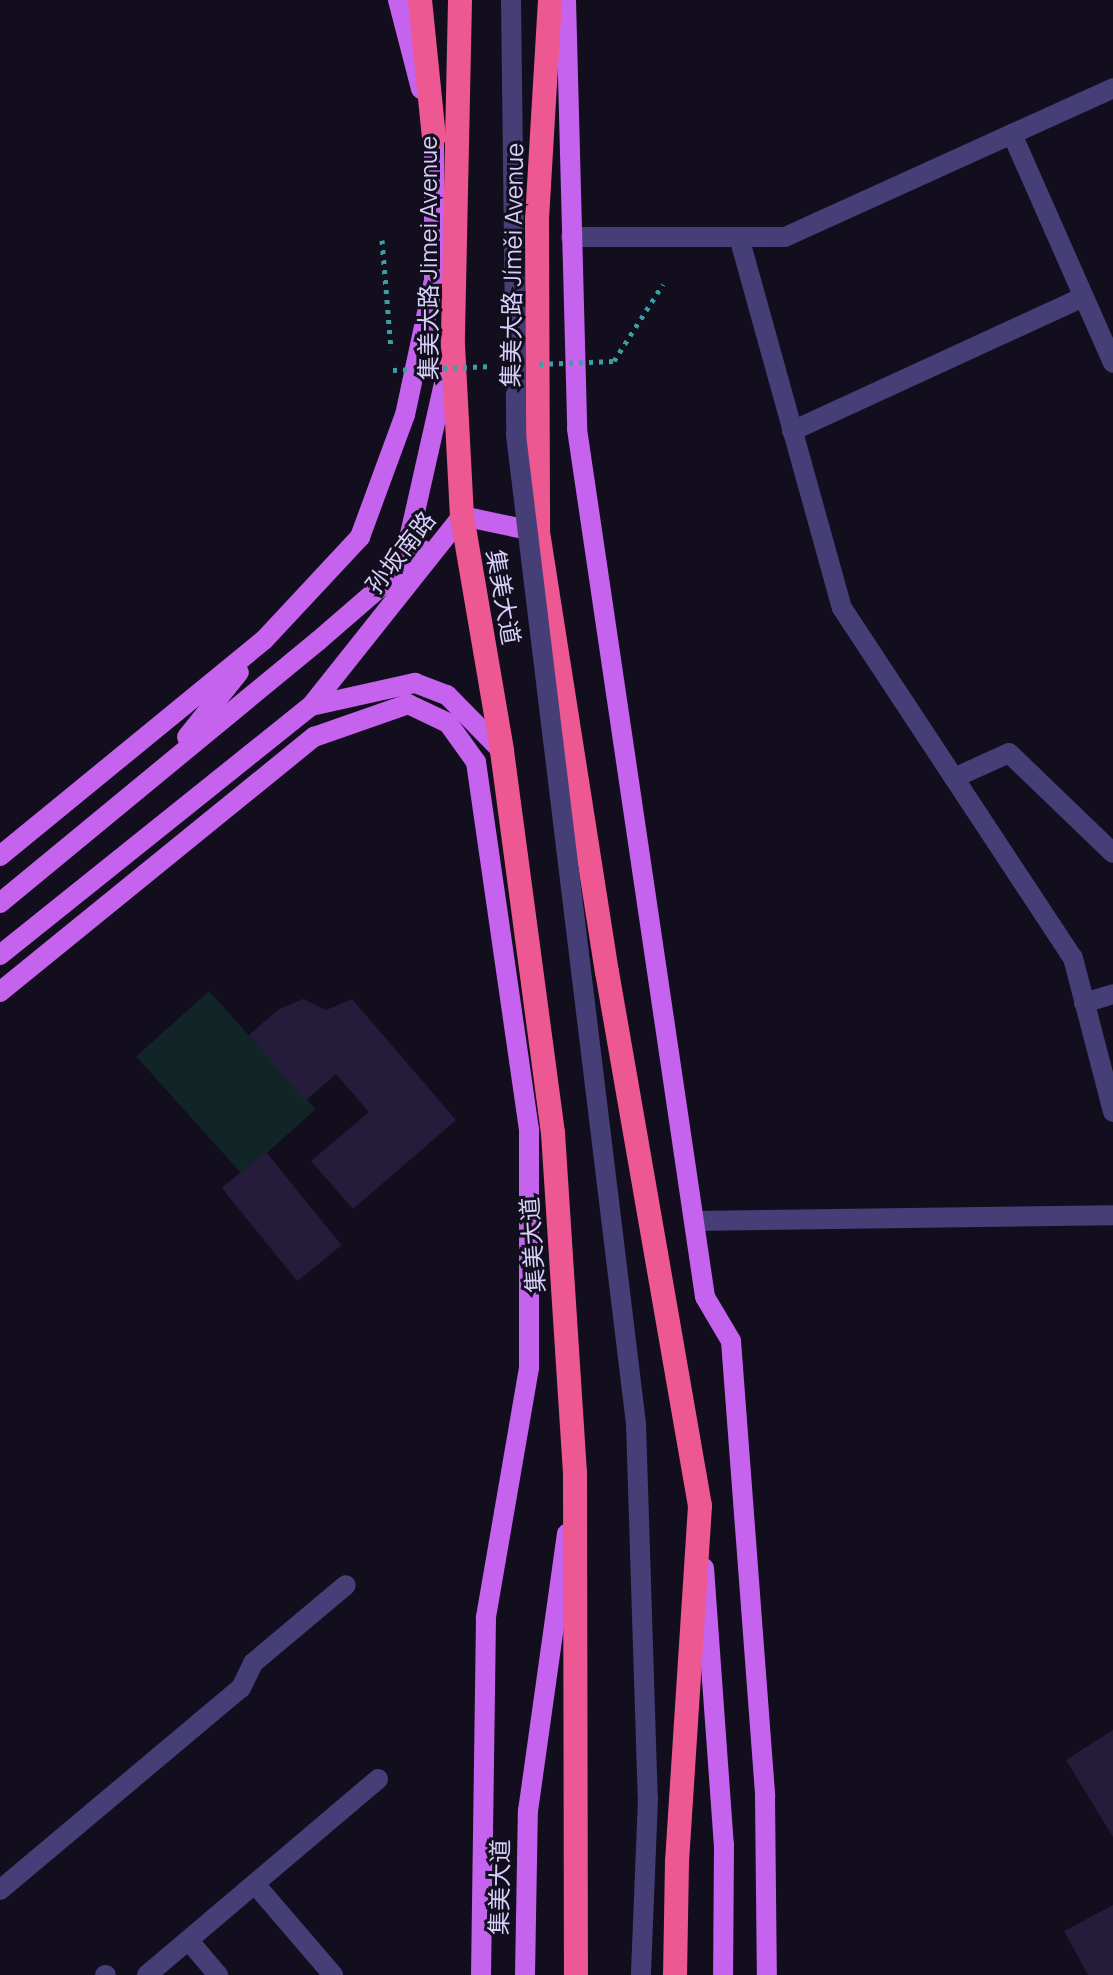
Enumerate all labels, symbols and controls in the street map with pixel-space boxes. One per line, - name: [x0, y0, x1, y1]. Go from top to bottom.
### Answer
- street label: 集美大路 Jimei Avenue: [414, 136, 442, 380]
- street label: 集美大路 Jíměi Avenue: [495, 143, 529, 387]
- street label: 孙坂南路: [359, 505, 441, 599]
- street label: 集美大道: [481, 547, 527, 647]
- street label: 集美大道: [514, 1196, 550, 1294]
- street label: 集美大道: [484, 1839, 514, 1935]

